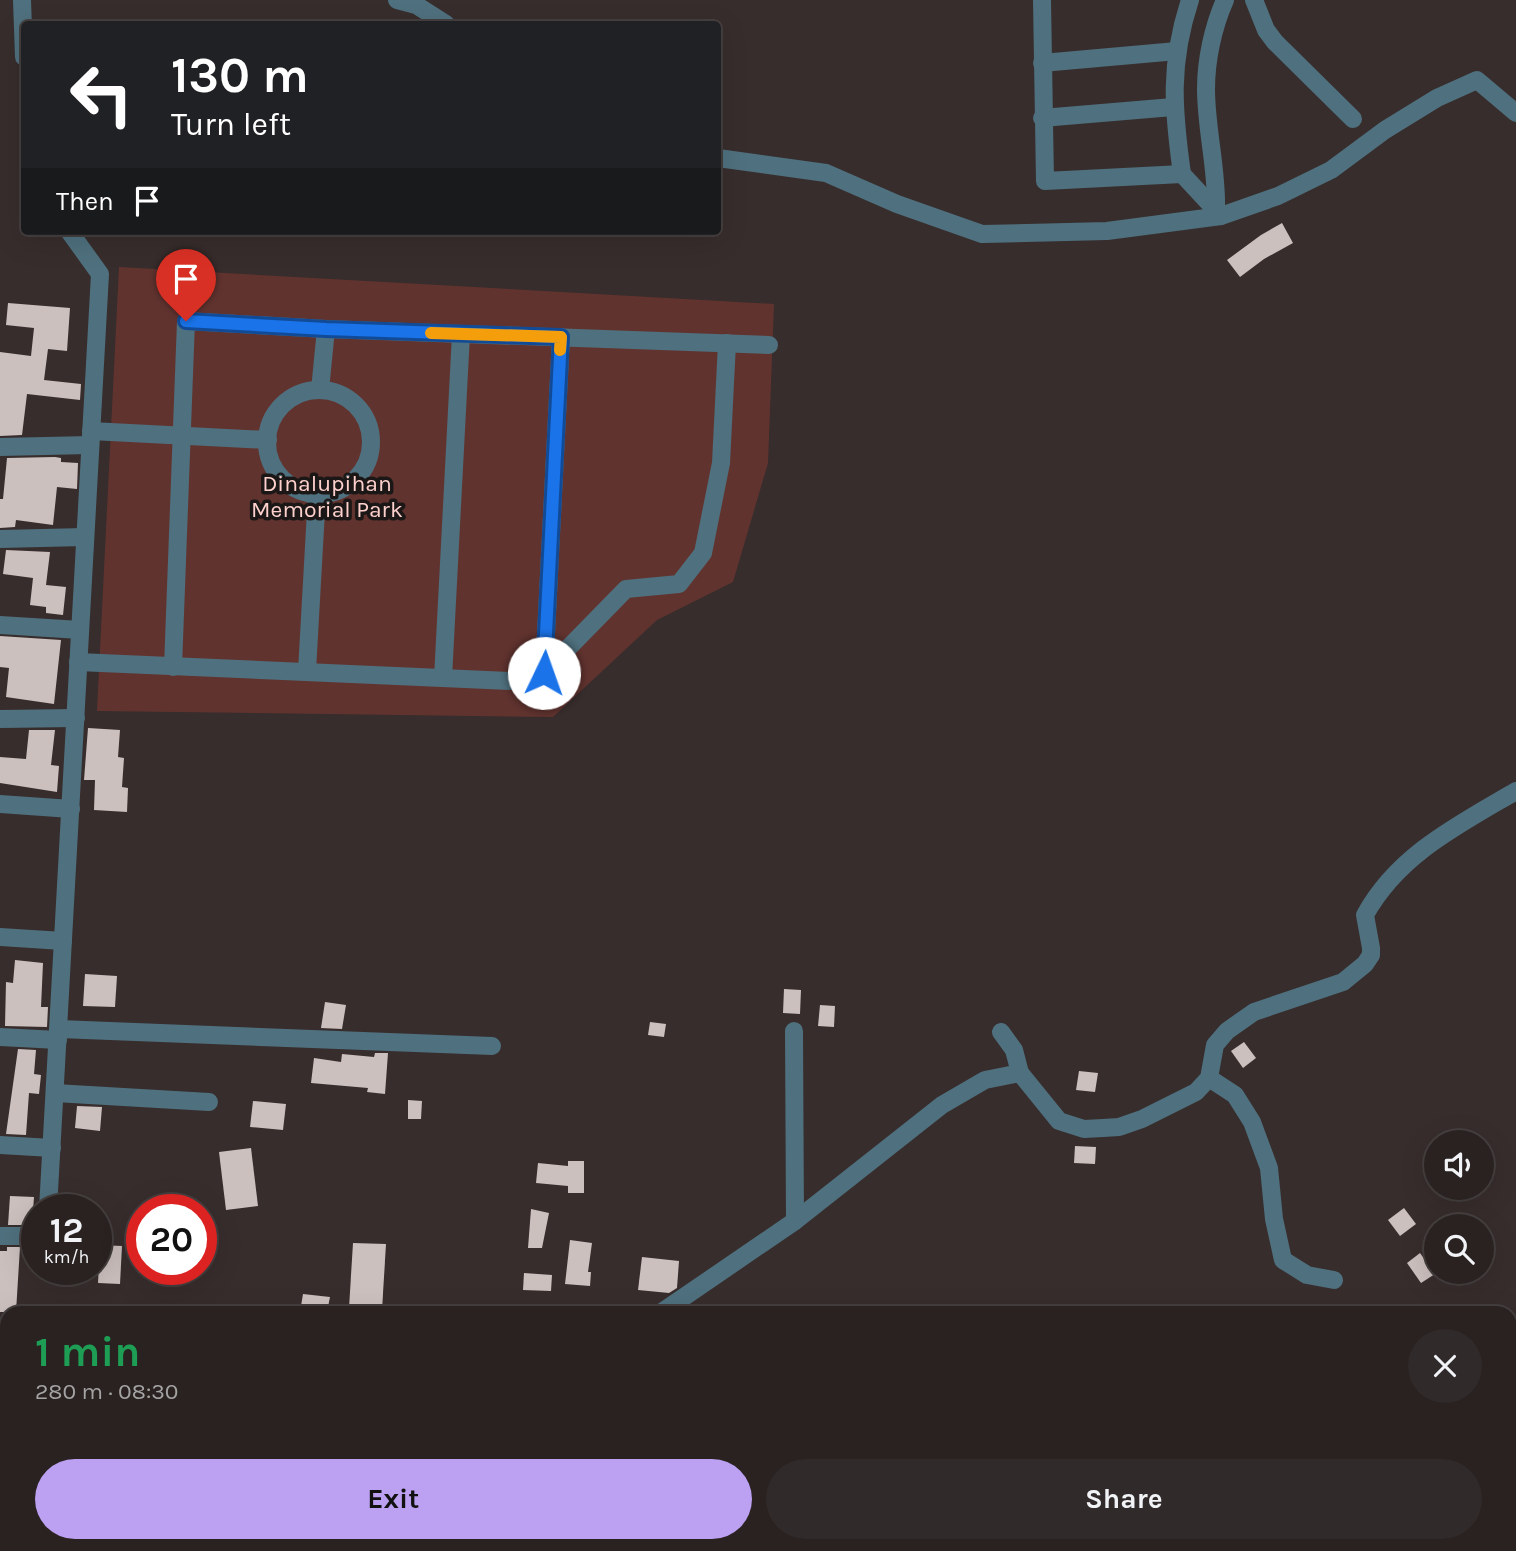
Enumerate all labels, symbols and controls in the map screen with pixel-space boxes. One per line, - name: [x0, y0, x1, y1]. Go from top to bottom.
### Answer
- text: 130 m: [171, 47, 309, 104]
- icon: left: [56, 49, 147, 140]
- text: Turn left: [171, 106, 291, 143]
- icon: arrive: [128, 182, 166, 220]
- text: Then: [56, 186, 114, 217]
- pin: [156, 249, 216, 321]
- icon: arrive: [167, 260, 205, 298]
- park label: Dinalupihan Memorial Park: [251, 470, 403, 523]
- position arrow: [507, 636, 581, 710]
- map controls: [1424, 1130, 1494, 1284]
- button: sound: [1424, 1130, 1494, 1200]
- speed limit sign: 20: [126, 1194, 217, 1285]
- text: 12: [50, 1210, 83, 1251]
- button: search: [1424, 1214, 1494, 1284]
- text: km/h: [44, 1246, 89, 1268]
- text: 1 min: [35, 1327, 140, 1377]
- button: close: [1408, 1329, 1482, 1403]
- text: 280 m · 08:30: [35, 1378, 178, 1405]
- button: Exit: [35, 1459, 752, 1539]
- button: Share: [766, 1459, 1482, 1539]

